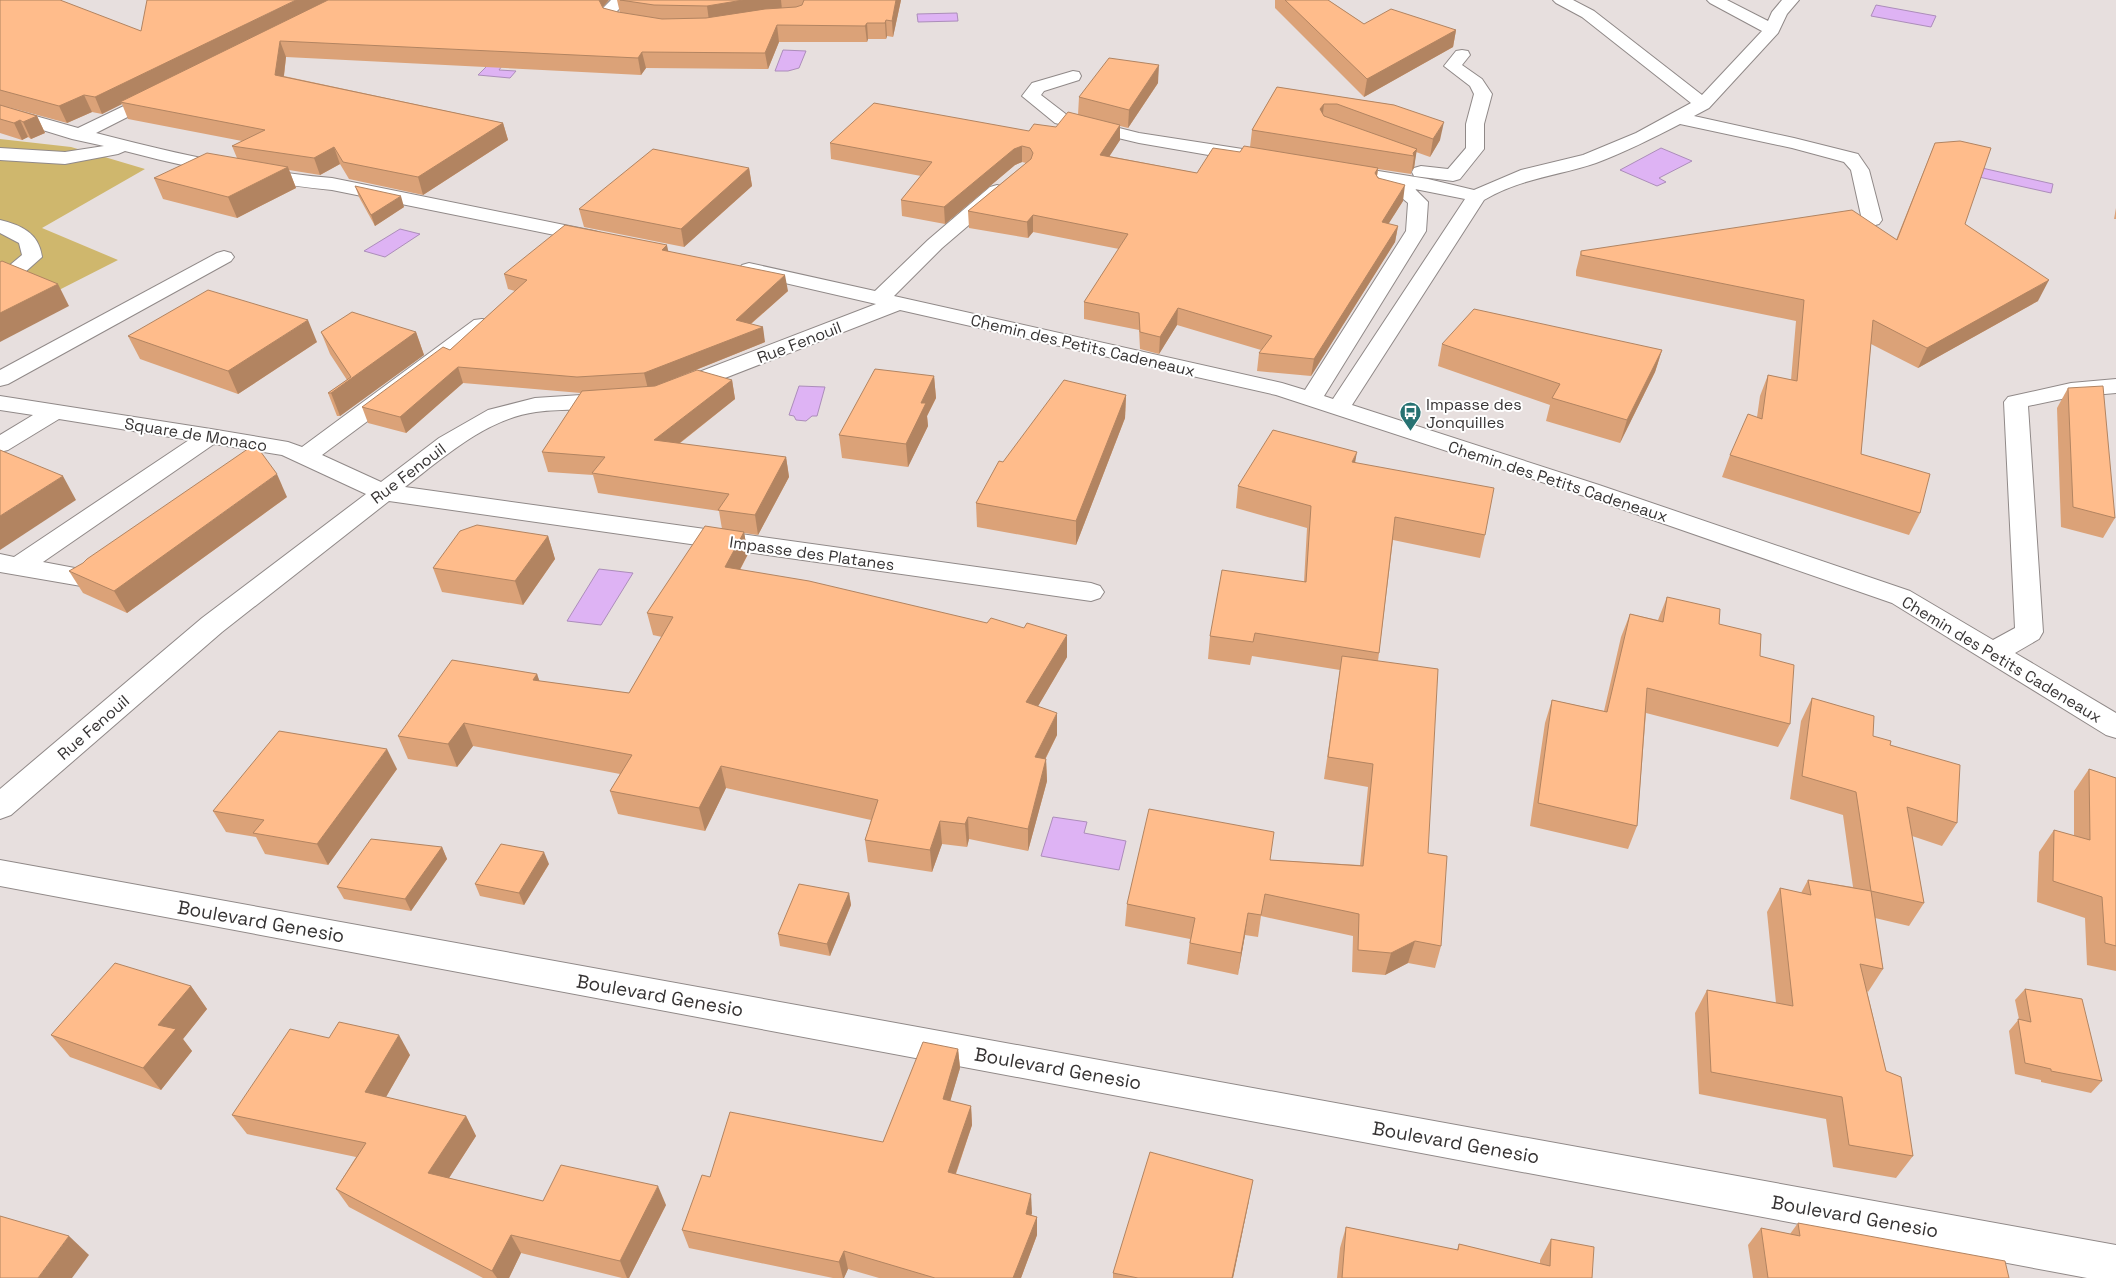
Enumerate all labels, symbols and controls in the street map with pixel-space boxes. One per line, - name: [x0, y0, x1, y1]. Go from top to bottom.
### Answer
- street label: Chemin des Petits Cadeneaux: [969, 309, 1197, 382]
- street label: Rue Fenouil: [754, 317, 844, 368]
- place label: Impasse des Jonquilles: [1426, 394, 1522, 433]
- bus stop icon: Impasse des Jonquilles: [1398, 401, 1422, 432]
- street label: Square de Monaco: [123, 413, 269, 456]
- street label: Chemin des Petits Cadeneaux: [1445, 436, 1670, 527]
- street label: Rue Fenouil: [367, 438, 450, 509]
- street label: Impasse des Platanes: [728, 532, 896, 575]
- street label: Chemin des Petits Cadeneaux: [1898, 591, 2106, 728]
- street label: Rue Fenouil: [53, 690, 134, 764]
- street label: Boulevard Genesio: [175, 894, 346, 949]
- street label: Boulevard Genesio: [574, 968, 745, 1023]
- street label: Boulevard Genesio: [972, 1041, 1143, 1096]
- street label: Boulevard Genesio: [1370, 1115, 1541, 1170]
- street label: Boulevard Genesio: [1769, 1189, 1940, 1244]

